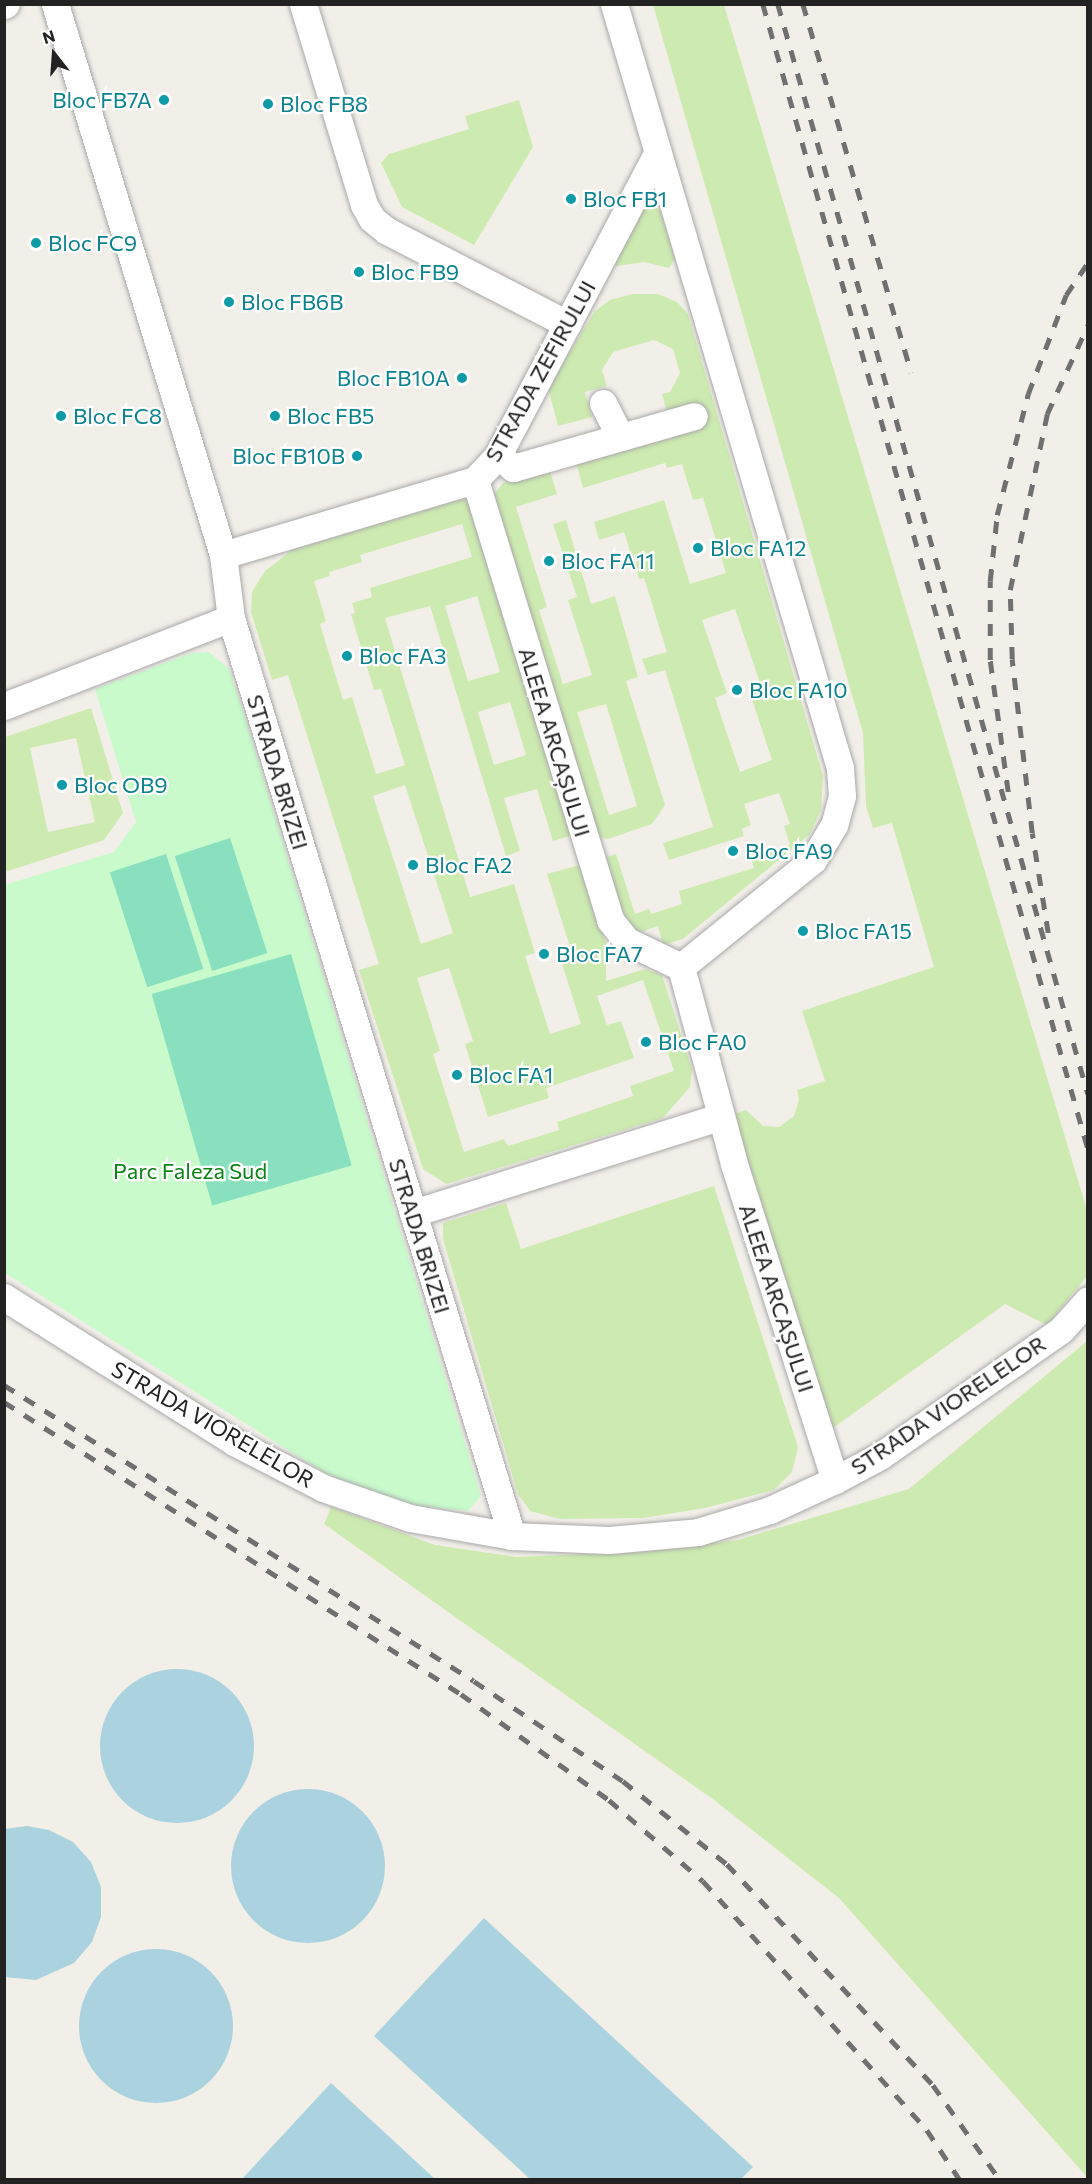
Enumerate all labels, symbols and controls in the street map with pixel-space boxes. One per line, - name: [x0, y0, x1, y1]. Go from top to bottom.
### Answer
- north arrow: [24, 24, 84, 84]
- text: N: [40, 25, 57, 47]
- place label: Bloc FB7A: [52, 87, 152, 113]
- place label: Bloc FB8: [280, 91, 368, 117]
- marker: Bloc FB7A: [157, 93, 171, 107]
- marker: Bloc FB8: [261, 97, 275, 111]
- place label: Bloc FB1: [583, 186, 667, 212]
- marker: Bloc FB1: [564, 192, 578, 206]
- place label: Bloc FC9: [48, 230, 137, 256]
- marker: Bloc FC9: [29, 236, 43, 250]
- place label: Bloc FB9: [371, 259, 459, 285]
- marker: Bloc FB9: [352, 265, 366, 279]
- street label: STRADA ZEFIRULUI: [479, 276, 601, 466]
- place label: Bloc FB6B: [241, 289, 343, 315]
- marker: Bloc FB6B: [222, 295, 236, 309]
- place label: Bloc FB10A: [337, 365, 450, 391]
- marker: Bloc FB10A: [455, 371, 469, 385]
- place label: Bloc FC8: [73, 403, 162, 429]
- place label: Bloc FB5: [287, 403, 374, 429]
- marker: Bloc FC8: [54, 409, 68, 423]
- marker: Bloc FB5: [268, 409, 282, 423]
- place label: Bloc FB10B: [232, 443, 345, 469]
- marker: Bloc FB10B: [350, 449, 364, 463]
- place label: Bloc FA12: [710, 535, 807, 561]
- marker: Bloc FA12: [691, 541, 705, 555]
- place label: Bloc FA11: [561, 548, 655, 574]
- marker: Bloc FA11: [542, 554, 556, 568]
- place label: Bloc FA3: [359, 643, 446, 669]
- street label: ALEEA ARCAȘULUI: [514, 644, 596, 840]
- marker: Bloc FA3: [340, 649, 354, 663]
- place label: Bloc FA10: [749, 677, 848, 703]
- marker: Bloc FA10: [730, 683, 744, 697]
- street label: STRADA BRIZEI: [242, 691, 314, 853]
- place label: Bloc OB9: [74, 772, 168, 798]
- marker: Bloc OB9: [55, 778, 69, 792]
- place label: Bloc FA9: [745, 838, 833, 864]
- marker: Bloc FA9: [726, 844, 740, 858]
- place label: Bloc FA2: [425, 852, 512, 878]
- marker: Bloc FA2: [406, 858, 420, 872]
- place label: Bloc FA15: [815, 918, 912, 944]
- marker: Bloc FA15: [796, 924, 810, 938]
- place label: Bloc FA7: [556, 941, 643, 967]
- marker: Bloc FA7: [537, 947, 551, 961]
- place label: Bloc FA0: [658, 1029, 747, 1055]
- marker: Bloc FA0: [639, 1035, 653, 1049]
- place label: Bloc FA1: [469, 1062, 553, 1088]
- marker: Bloc FA1: [450, 1068, 464, 1082]
- street label: STRADA BRIZEI: [384, 1155, 456, 1317]
- park label: Parc Faleza Sud: [113, 1158, 267, 1184]
- street label: ALEEA ARCAȘULUI: [734, 1200, 820, 1396]
- street label: STRADA VIORELELOR: [846, 1330, 1050, 1480]
- street label: STRADA VIORELELOR: [107, 1355, 319, 1493]

